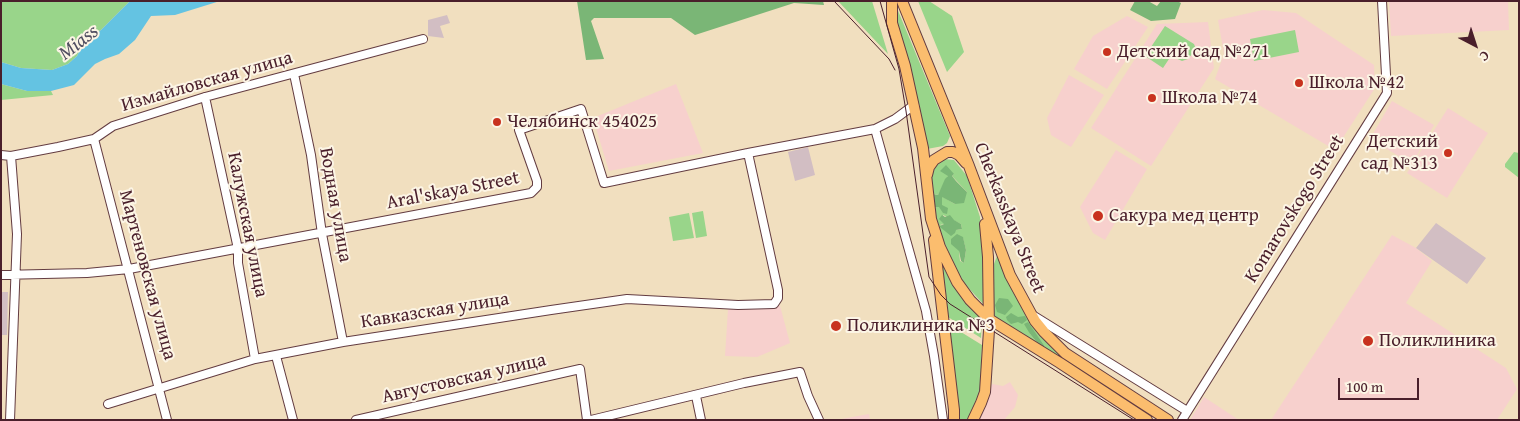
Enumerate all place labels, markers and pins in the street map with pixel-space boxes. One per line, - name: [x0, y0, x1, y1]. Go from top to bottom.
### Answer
- place label: Детский сад №271: [1117, 41, 1270, 63]
- marker: Детский сад №271: [1101, 46, 1113, 58]
- place label: Школа №42: [1309, 72, 1404, 94]
- marker: Школа №42: [1293, 77, 1305, 89]
- place label: Школа №74: [1162, 87, 1257, 109]
- marker: Школа №74: [1146, 92, 1158, 104]
- place label: Челябинск 454025: [507, 111, 657, 133]
- marker: Челябинск 454025: [491, 116, 503, 128]
- place label: Детский сад №313: [1361, 131, 1438, 175]
- marker: Детский сад №313: [1442, 147, 1454, 159]
- place label: Сакура мед центр: [1109, 205, 1259, 227]
- marker: Сакура мед центр: [1091, 209, 1105, 223]
- place label: Поликлиника №3: [847, 315, 995, 337]
- marker: Поликлиника №3: [829, 319, 843, 333]
- place label: Поликлиника: [1379, 330, 1496, 352]
- marker: Поликлиника: [1361, 334, 1375, 348]

